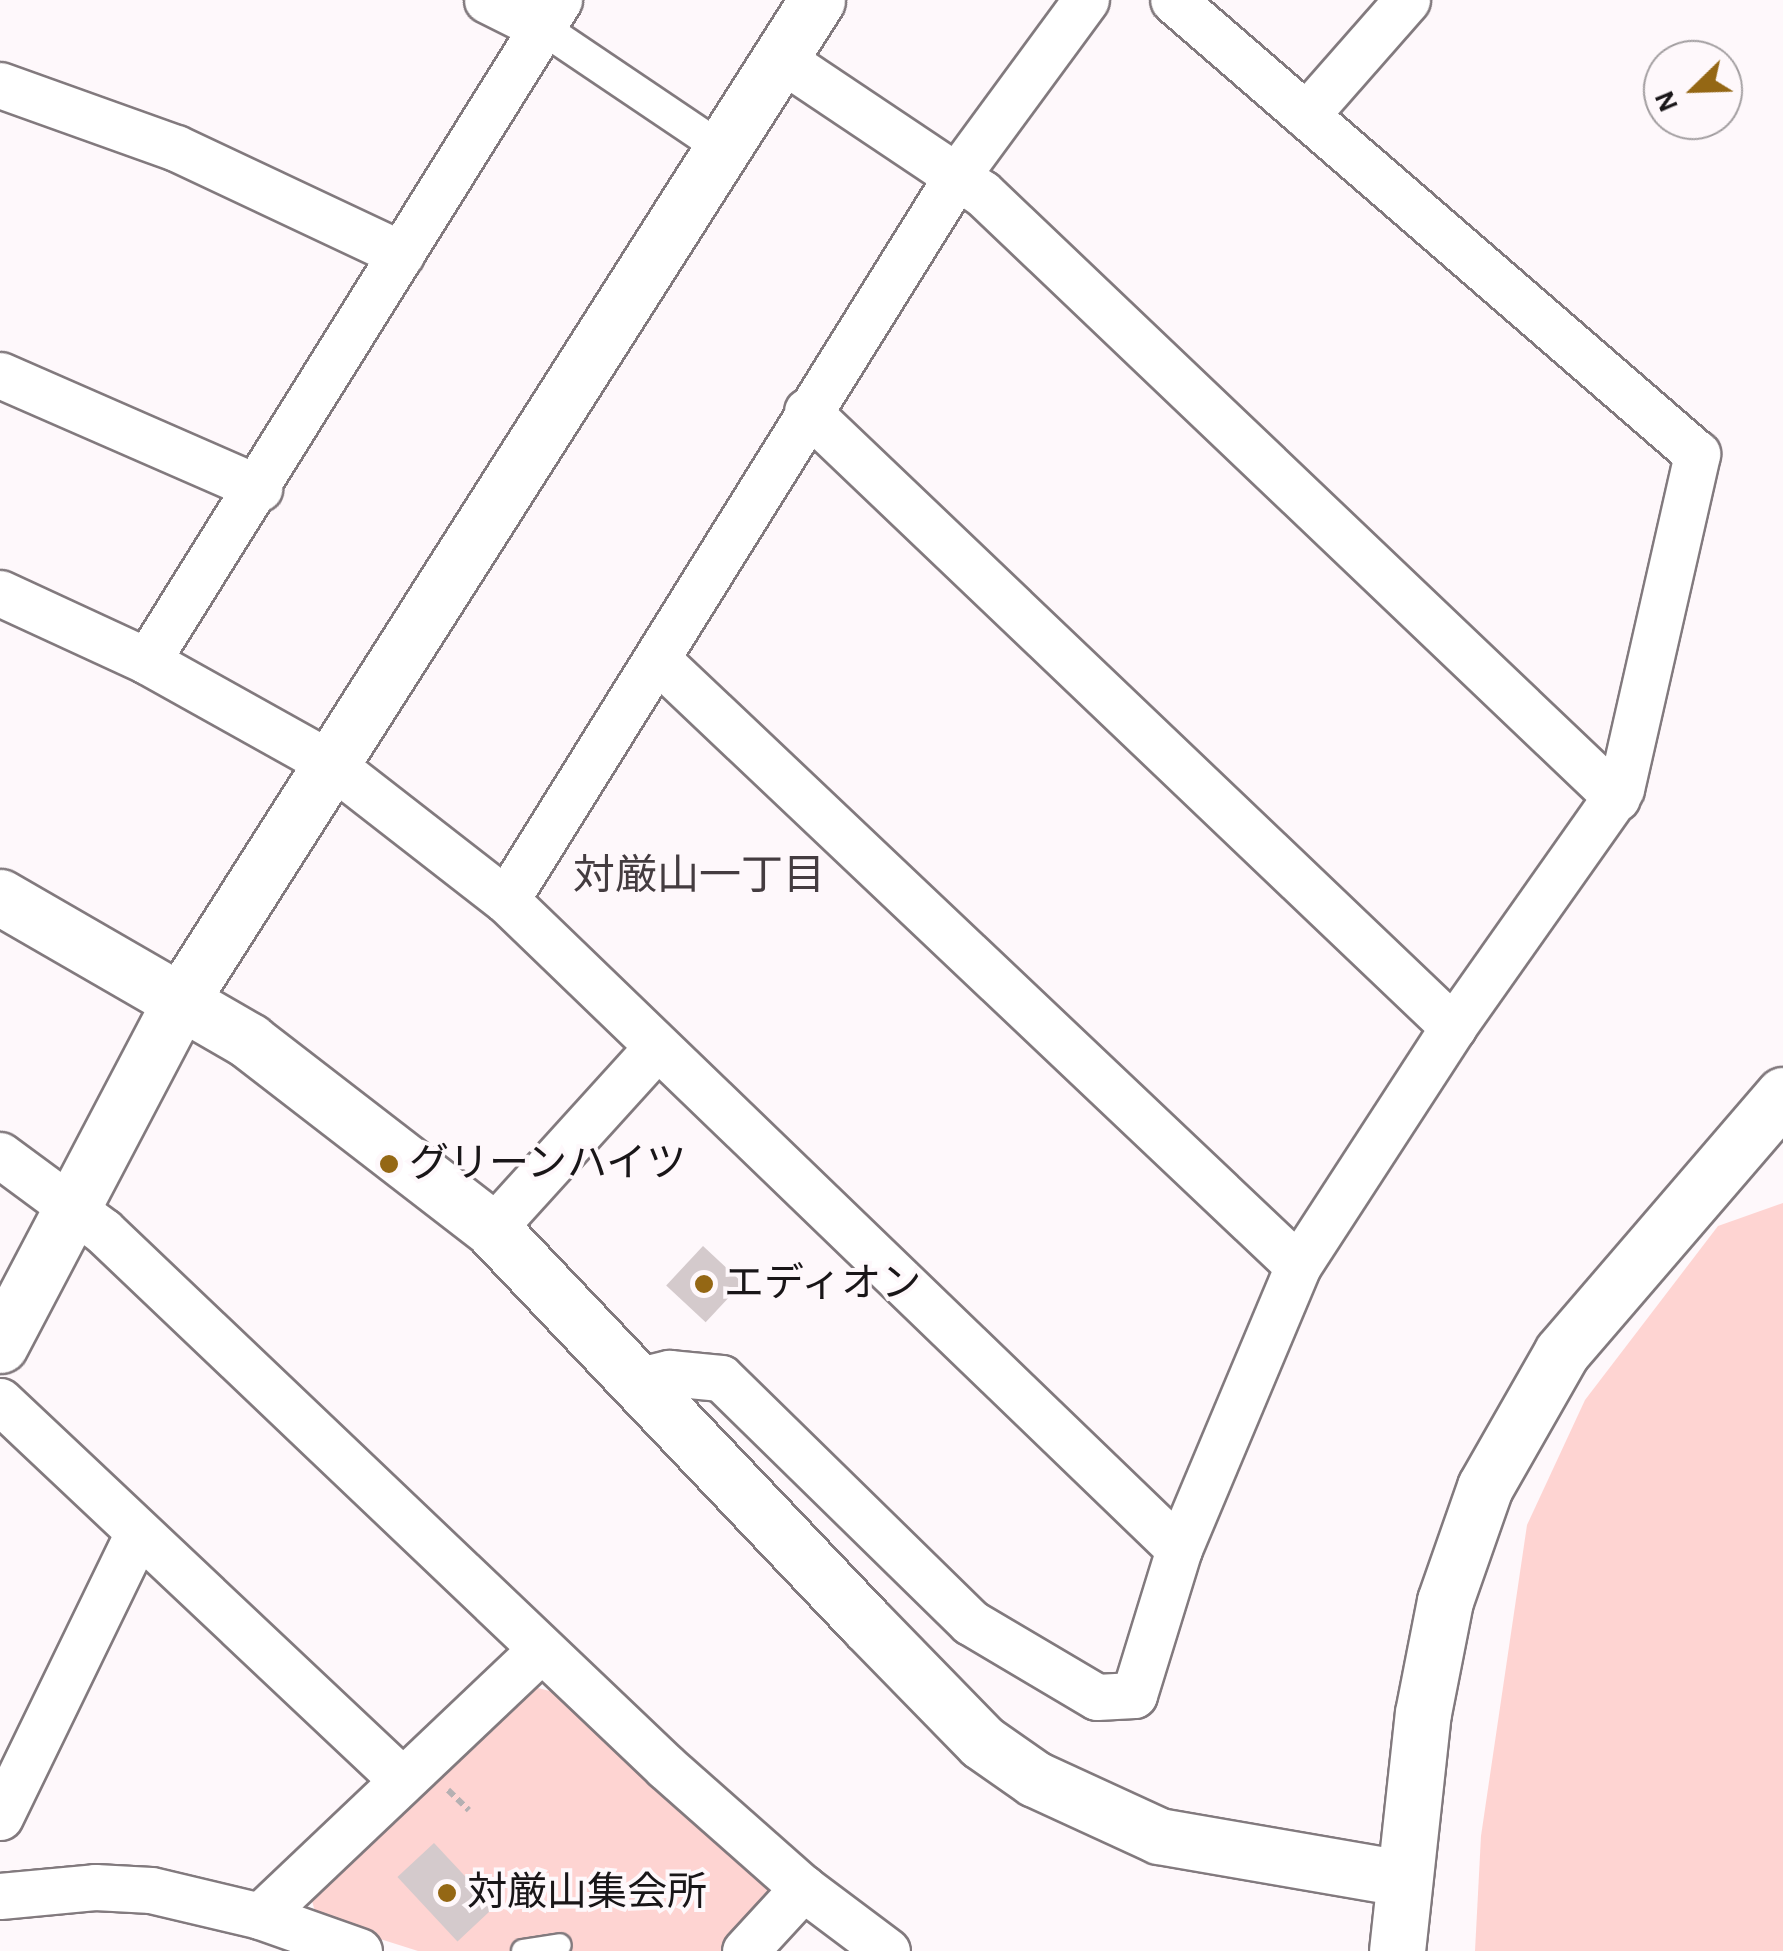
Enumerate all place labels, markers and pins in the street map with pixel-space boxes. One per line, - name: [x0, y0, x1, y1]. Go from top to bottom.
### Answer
- place label: グリーンハイツ: [409, 1140, 689, 1188]
- marker: グリーンハイツ: [378, 1153, 400, 1175]
- place label: エディオン: [724, 1260, 924, 1308]
- marker: エディオン: [693, 1273, 715, 1295]
- place label: 対厳山集会所: [467, 1869, 707, 1917]
- marker: 対厳山集会所: [436, 1882, 458, 1904]

